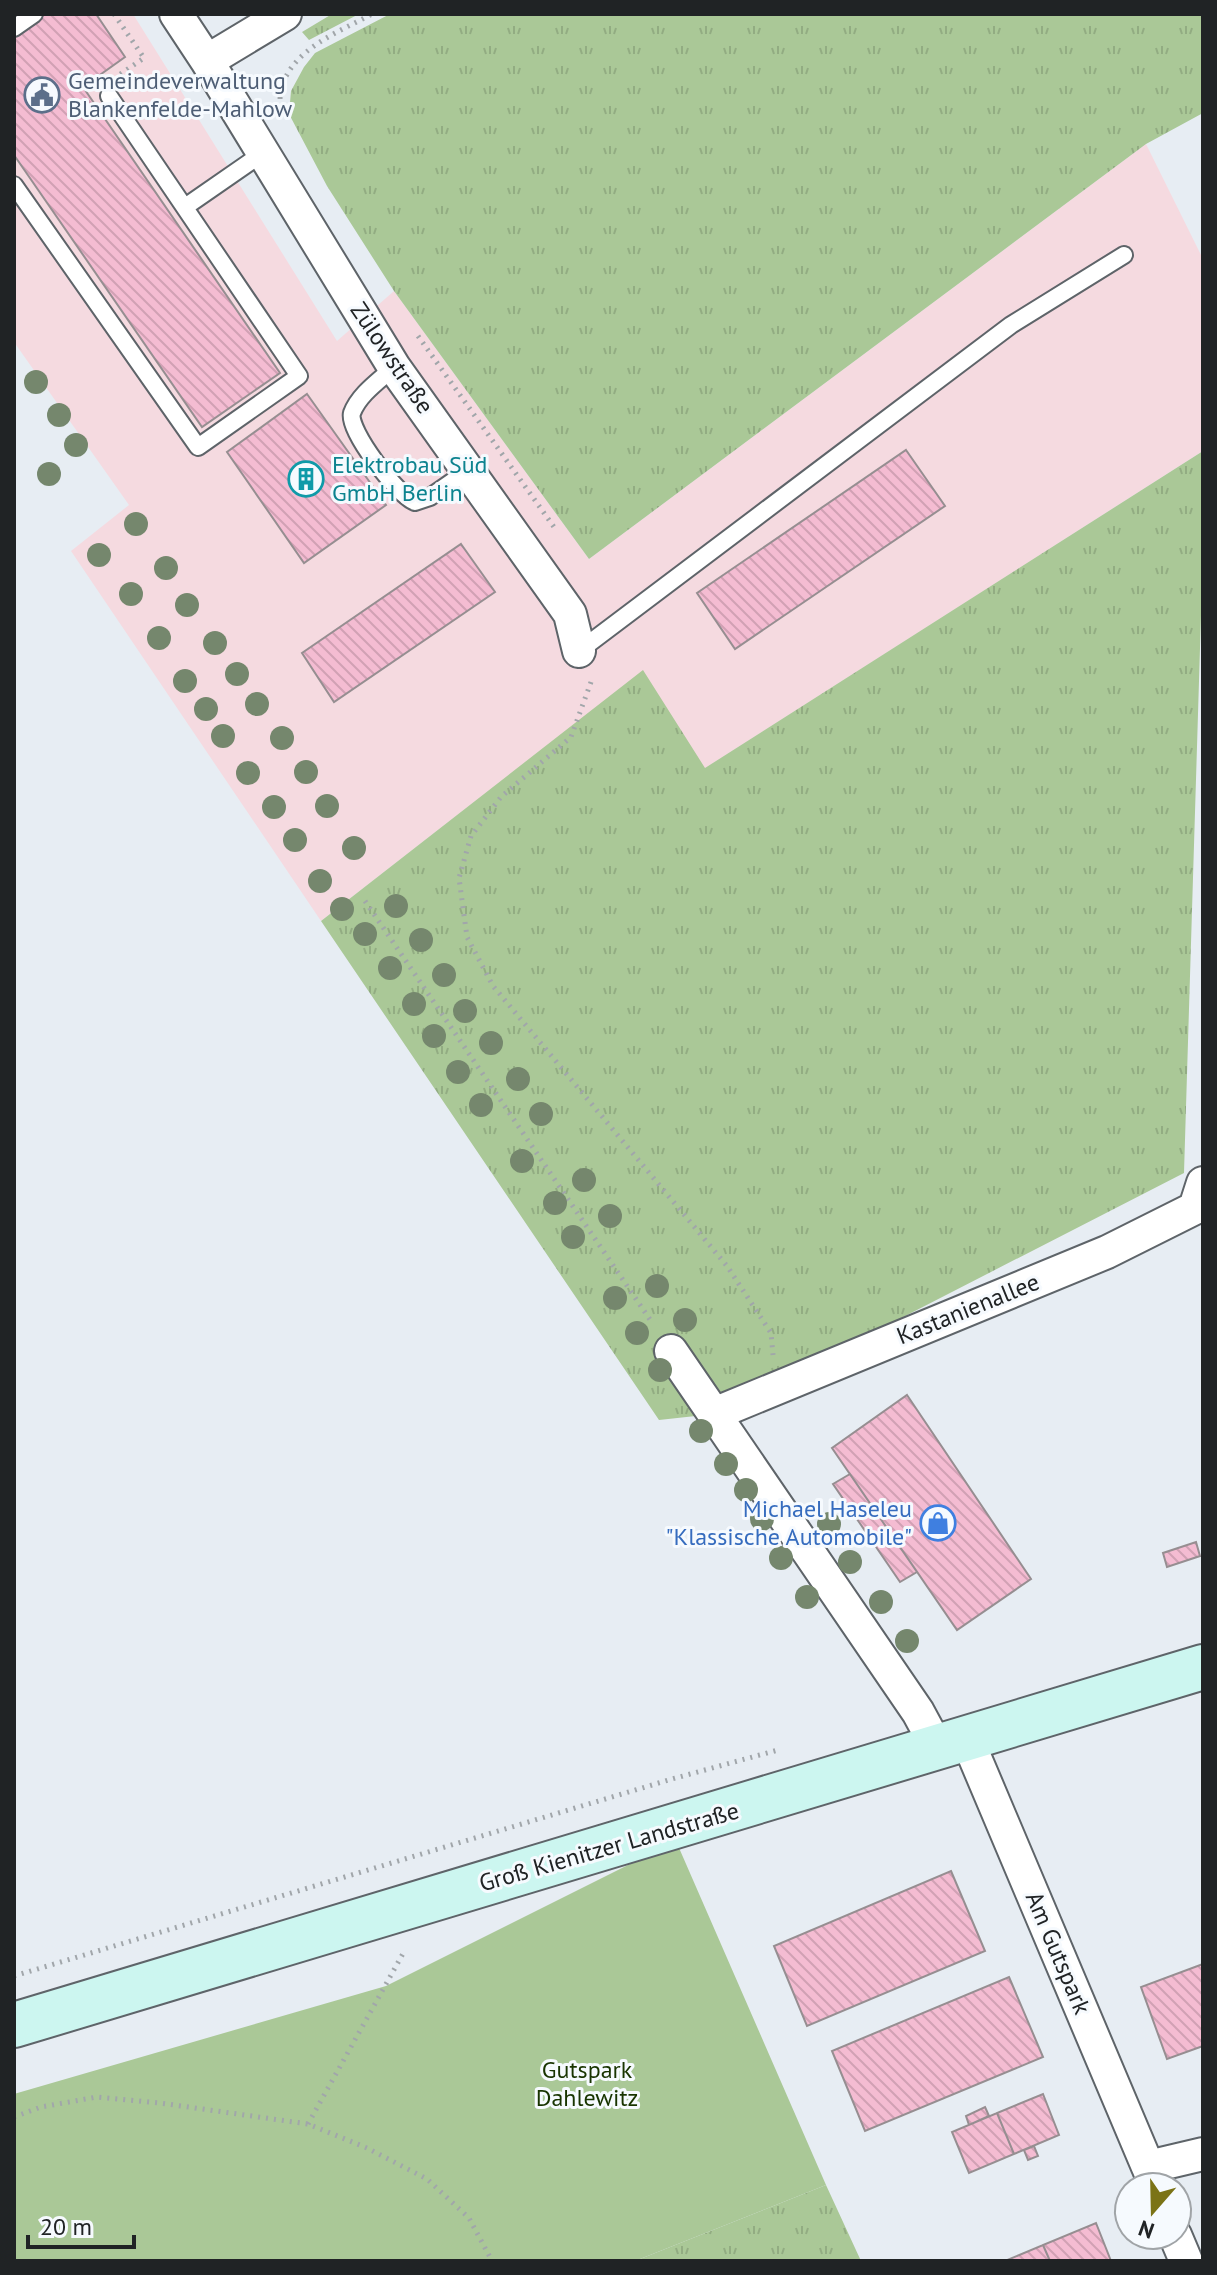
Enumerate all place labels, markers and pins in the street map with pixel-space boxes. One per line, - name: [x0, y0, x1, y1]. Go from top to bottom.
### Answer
- place label: Gemeindeverwaltung Blankenfelde-Mahlow: [68, 65, 293, 124]
- public building icon: Gemeindeverwaltung Blankenfelde-Mahlow: [23, 76, 61, 114]
- place label: Elektrobau Süd GmbH Berlin: [332, 449, 488, 508]
- building icon: Elektrobau Süd GmbH Berlin: [287, 460, 325, 498]
- place label: Michael Haseleu "Klassische Automobile": [665, 1493, 912, 1552]
- shop icon: Michael Haseleu "Klassische Automobile": [919, 1504, 957, 1542]

